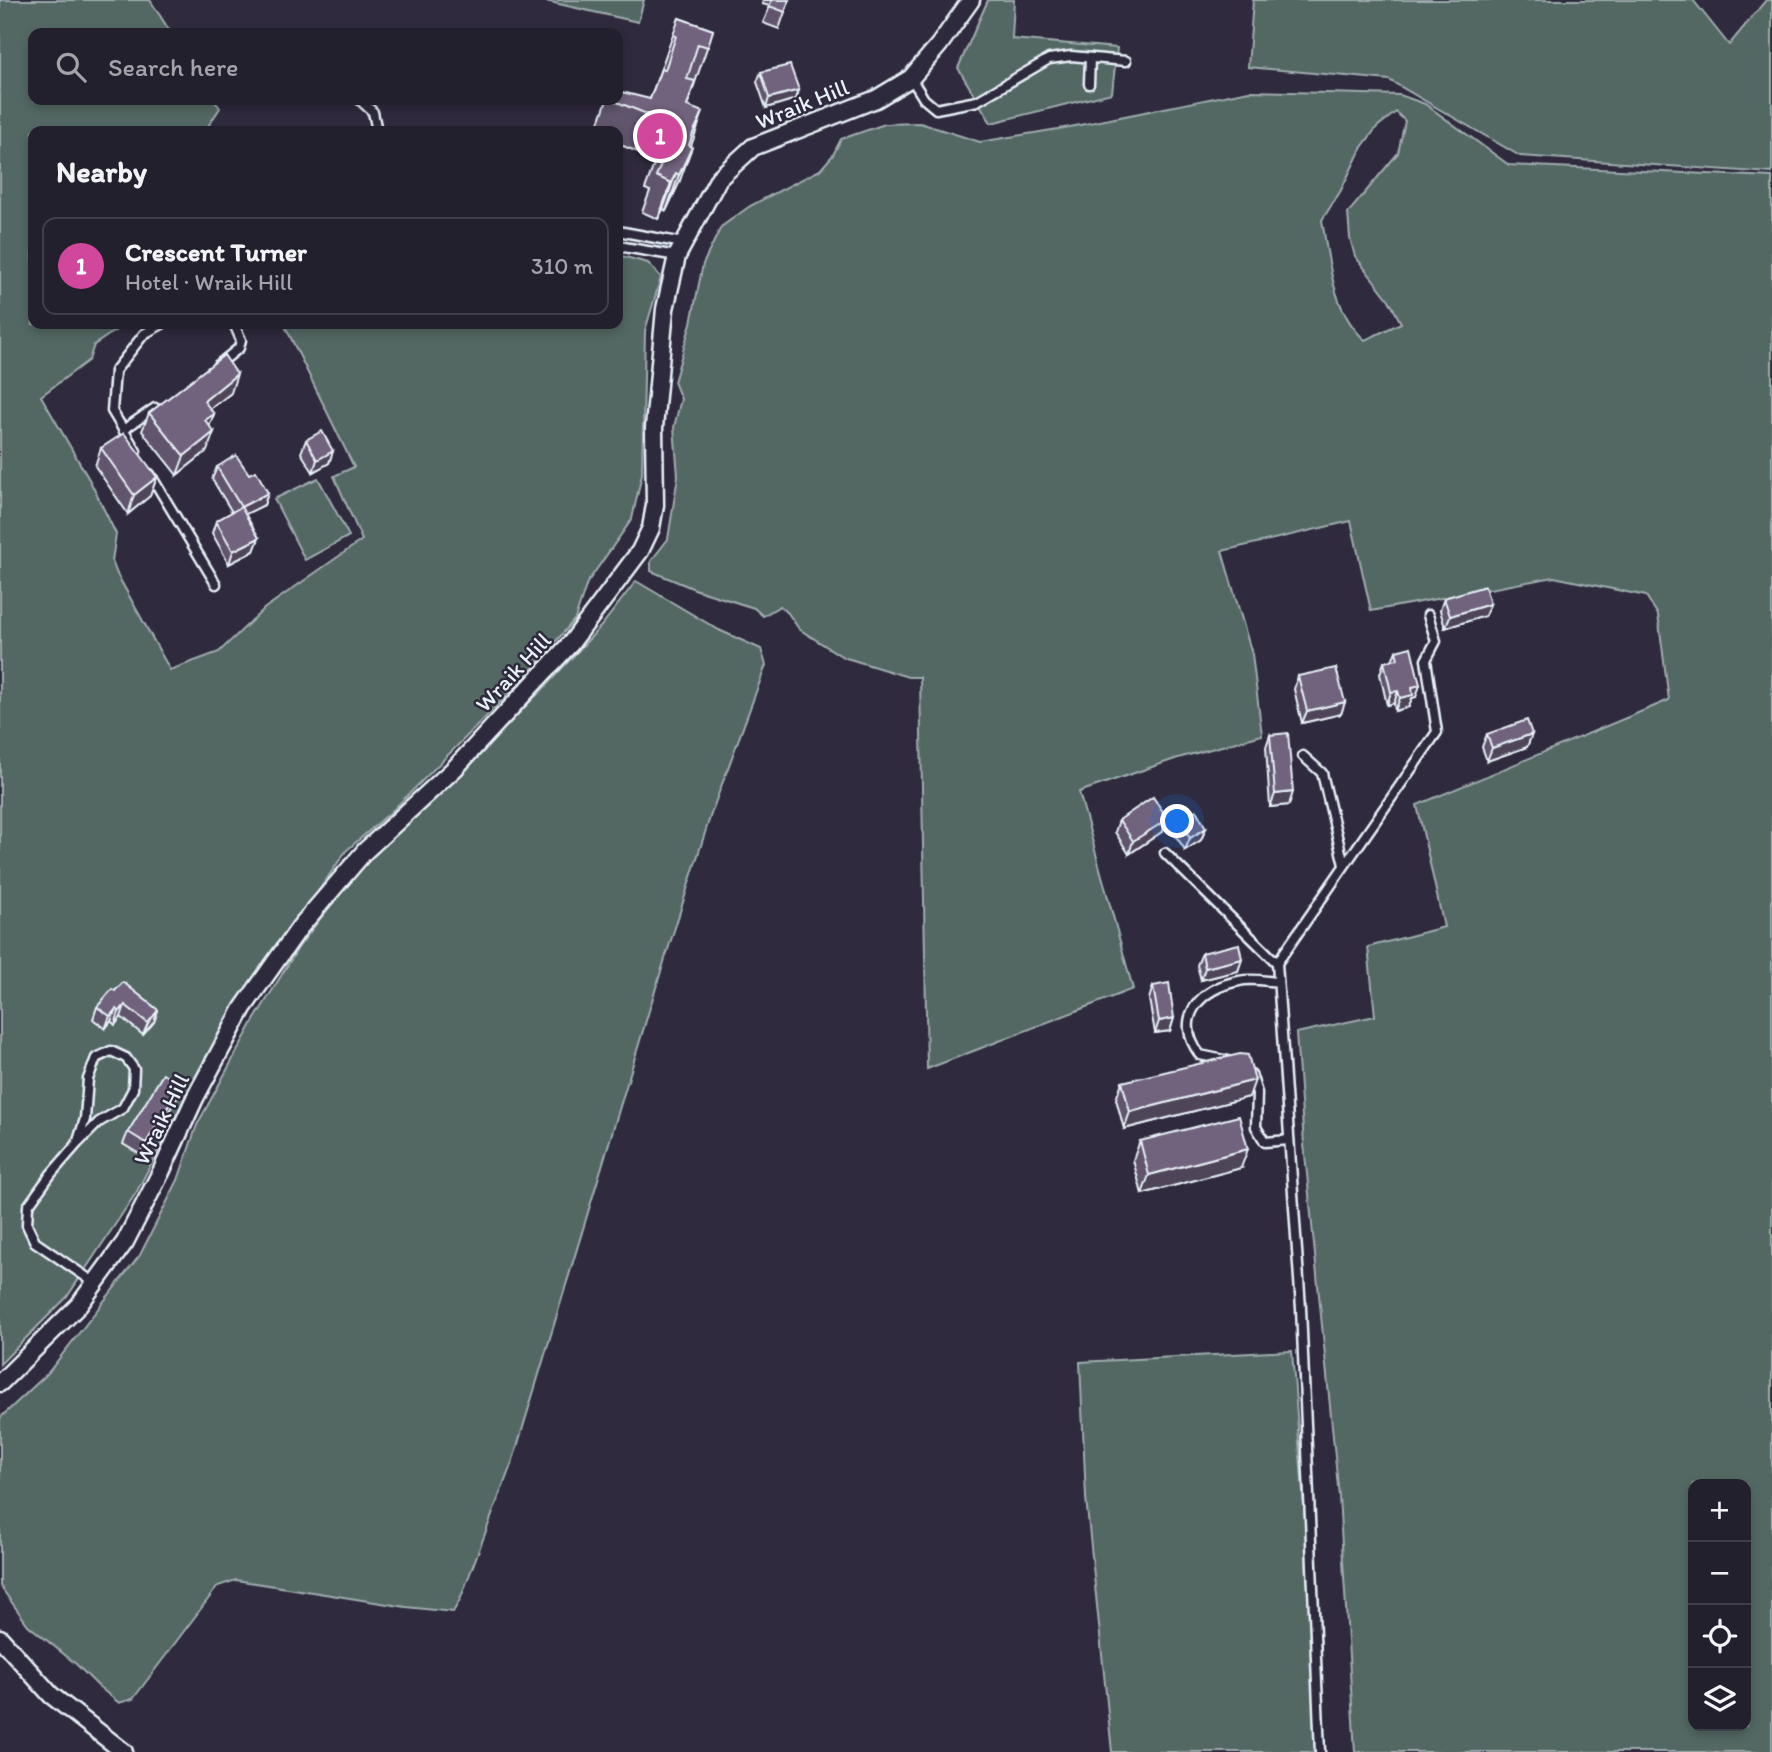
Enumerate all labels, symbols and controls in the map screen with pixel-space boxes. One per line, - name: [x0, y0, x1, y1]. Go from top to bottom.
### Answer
- search box: [28, 28, 623, 105]
- icon: search: [52, 48, 90, 86]
- text: Search here: [108, 51, 238, 83]
- street label: Wraik Hill: [751, 72, 853, 135]
- pin: 1: [637, 110, 683, 162]
- text: Nearby: [56, 153, 147, 190]
- text: Crescent Turner: [125, 236, 307, 268]
- text: 1: [76, 252, 86, 280]
- text: 310 m: [531, 252, 593, 280]
- text: Hotel · Wraik Hill: [125, 268, 293, 296]
- street label: Wraik Hill: [469, 626, 557, 718]
- your location: [1160, 804, 1194, 838]
- street label: Wraik Hill: [127, 1068, 195, 1169]
- map controls: [1688, 1479, 1751, 1731]
- button: +: [1688, 1479, 1751, 1542]
- button: −: [1688, 1542, 1751, 1605]
- button: locate: [1688, 1605, 1751, 1668]
- button: layers: [1688, 1668, 1751, 1731]

